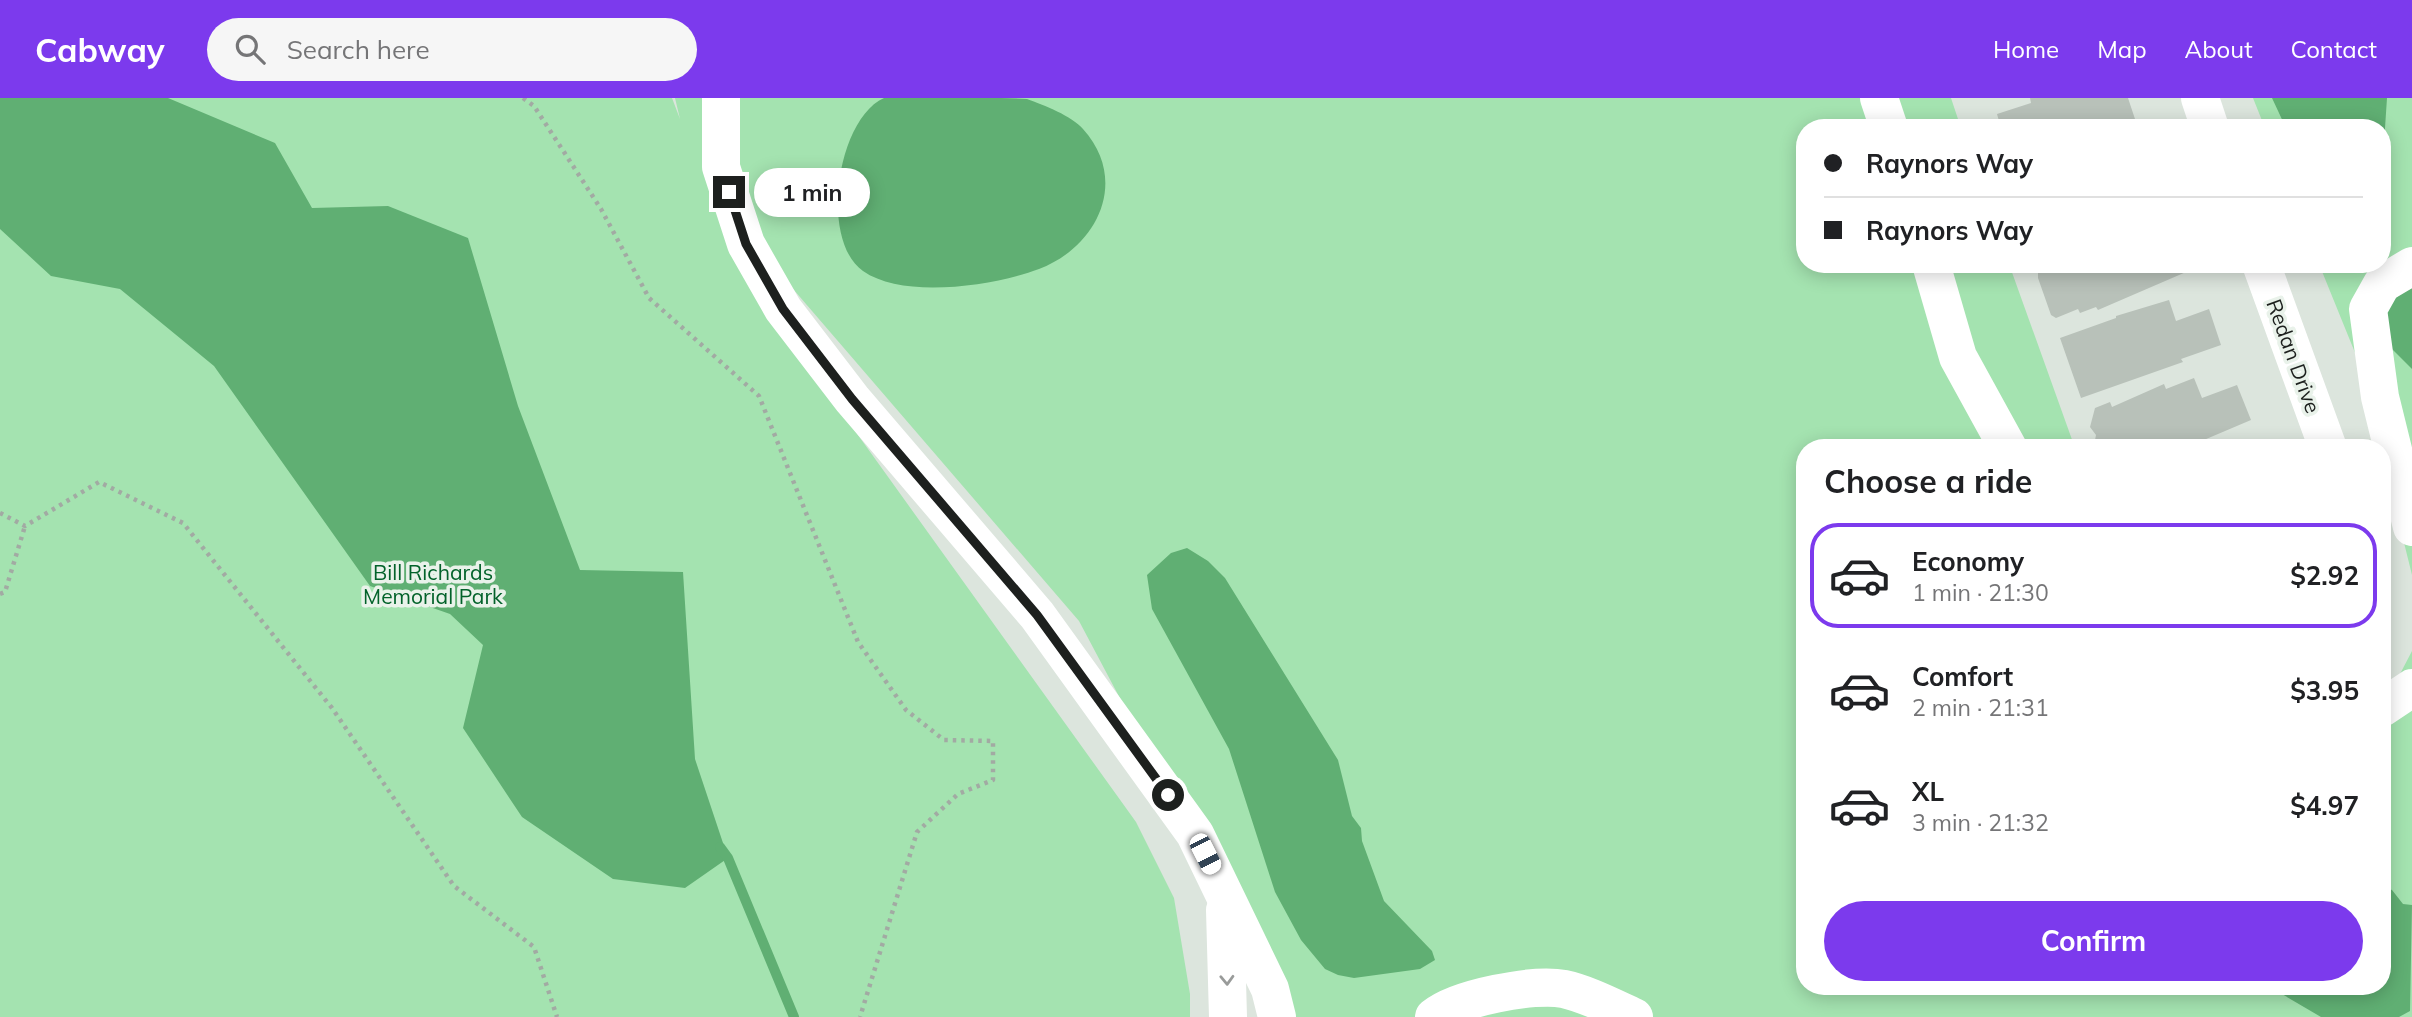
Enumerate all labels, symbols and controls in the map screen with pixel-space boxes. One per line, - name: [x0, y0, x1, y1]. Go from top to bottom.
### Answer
- search box: [207, 18, 697, 81]
- text: Cabway: [35, 29, 165, 70]
- icon: search: [231, 30, 269, 68]
- text: Search here: [287, 33, 430, 66]
- text: Home: [1993, 34, 2059, 64]
- text: Map: [2097, 34, 2147, 64]
- text: About: [2185, 34, 2253, 64]
- text: Contact: [2291, 34, 2377, 64]
- text: Raynors Way: [1866, 147, 2033, 180]
- callout: 1 min: [754, 168, 869, 217]
- route end: [713, 176, 745, 208]
- text: 1 min: [782, 178, 842, 207]
- text: Raynors Way: [1866, 214, 2033, 247]
- street label: Redan Drive: [2261, 295, 2327, 417]
- text: Choose a ride: [1824, 461, 2032, 501]
- icon: car: [1828, 544, 1891, 607]
- text: Economy: [1912, 545, 2024, 578]
- park label: Bill Richards Memorial Park: [363, 559, 503, 609]
- text: $2.92: [2290, 559, 2359, 592]
- text: 1 min · 21:30: [1912, 578, 2049, 607]
- icon: car: [1828, 659, 1891, 722]
- text: Comfort: [1912, 660, 2013, 693]
- text: $3.95: [2290, 674, 2359, 707]
- text: 2 min · 21:31: [1912, 693, 2049, 722]
- icon: car: [1828, 774, 1891, 837]
- text: XL: [1912, 775, 1944, 808]
- route start: [1152, 779, 1184, 811]
- text: $4.97: [2290, 789, 2359, 822]
- text: 3 min · 21:32: [1912, 808, 2049, 837]
- car: [1187, 831, 1224, 877]
- button: Confirm: [1824, 901, 2363, 981]
- one-way arrow: [1219, 975, 1235, 986]

